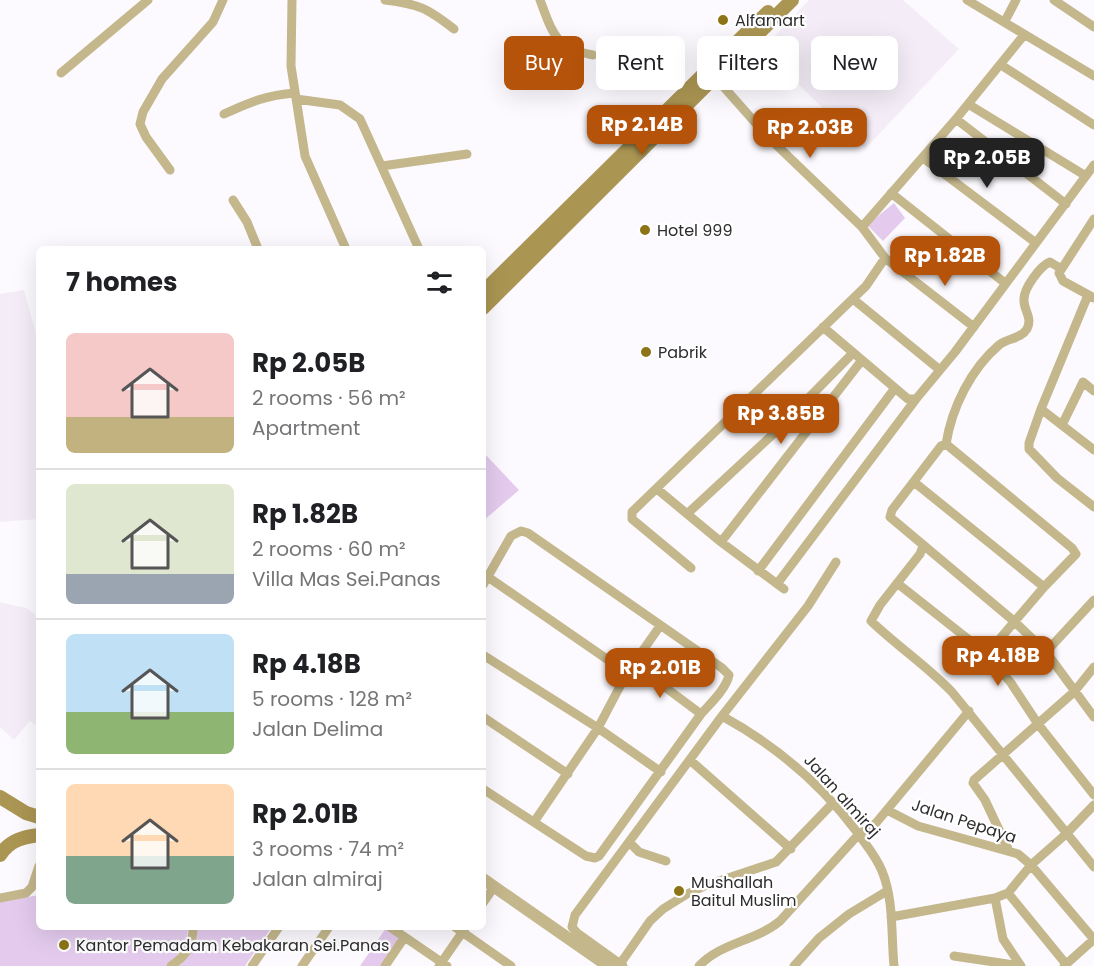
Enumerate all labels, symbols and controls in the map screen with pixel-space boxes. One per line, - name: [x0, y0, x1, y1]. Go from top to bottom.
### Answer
- place label: Alfamart: [735, 9, 805, 32]
- marker: Alfamart: [716, 13, 730, 27]
- chip: Buy: [504, 36, 584, 90]
- chip: Rent: [596, 36, 685, 90]
- chip: Filters: [697, 36, 799, 90]
- chip: New: [811, 36, 898, 90]
- pin: Rp 2.14B: [580, 105, 704, 156]
- pin: Rp 2.03B: [748, 108, 872, 159]
- text: Rp 2.14B: [601, 110, 683, 138]
- text: Rp 2.03B: [767, 113, 853, 141]
- pin: Rp 2.05B: [925, 138, 1049, 189]
- text: Rp 2.05B: [943, 143, 1031, 171]
- place label: Hotel 999: [657, 219, 733, 242]
- marker: Hotel 999: [638, 223, 652, 237]
- pin: Rp 1.82B: [883, 236, 1007, 287]
- text: Rp 1.82B: [904, 241, 986, 269]
- text: 7 homes: [66, 264, 178, 300]
- icon: filters: [423, 266, 456, 299]
- place label: Pabrik: [658, 341, 708, 364]
- text: Rp 2.05B: [252, 345, 365, 381]
- marker: Pabrik: [639, 345, 653, 359]
- icon: home: [114, 357, 186, 429]
- text: 2 rooms · 56 m²: [252, 384, 406, 412]
- pin: Rp 3.85B: [719, 394, 843, 445]
- text: Rp 3.85B: [737, 399, 825, 427]
- text: Apartment: [252, 414, 360, 442]
- text: Rp 1.82B: [252, 496, 358, 532]
- icon: home: [114, 508, 186, 580]
- text: 2 rooms · 60 m²: [252, 535, 406, 563]
- text: Villa Mas Sei.Panas: [252, 565, 441, 593]
- pin: Rp 4.18B: [936, 636, 1060, 687]
- text: Rp 4.18B: [956, 641, 1040, 669]
- text: Rp 4.18B: [252, 646, 361, 682]
- pin: Rp 2.01B: [598, 648, 722, 699]
- text: Rp 2.01B: [619, 653, 701, 681]
- icon: home: [114, 658, 186, 730]
- text: 5 rooms · 128 m²: [252, 685, 412, 713]
- text: Jalan Delima: [252, 715, 383, 743]
- street label: Jalan almiraj: [798, 749, 886, 843]
- street label: Jalan Pepaya: [909, 793, 1019, 849]
- text: Rp 2.01B: [252, 796, 358, 832]
- icon: home: [114, 808, 186, 880]
- text: 3 rooms · 74 m²: [252, 835, 404, 863]
- text: Jalan almiraj: [252, 865, 383, 893]
- place label: Mushallah Baitul Muslim: [691, 871, 797, 912]
- marker: Mushallah Baitul Muslim: [672, 884, 686, 898]
- place label: Kantor Pemadam Kebakaran Sei.Panas: [76, 934, 389, 957]
- marker: Kantor Pemadam Kebakaran Sei.Panas: [57, 938, 71, 952]

